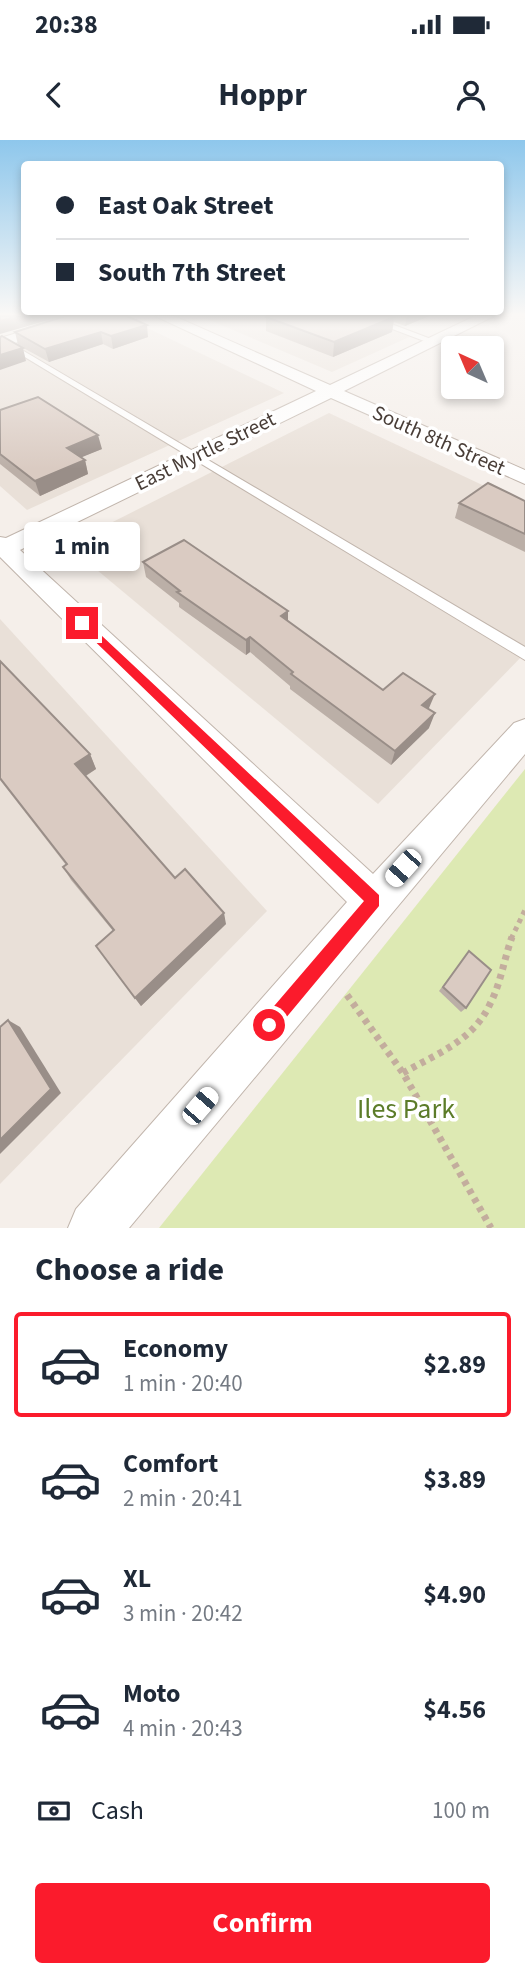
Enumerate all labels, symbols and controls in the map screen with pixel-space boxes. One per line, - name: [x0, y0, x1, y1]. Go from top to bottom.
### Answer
- text: 20:38: [35, 6, 98, 43]
- text: Hoppr: [218, 72, 307, 118]
- icon: back: [35, 76, 73, 114]
- icon: person: [452, 76, 490, 114]
- text: East Oak Street: [98, 187, 273, 224]
- text: South 7th Street: [98, 254, 286, 291]
- north arrow: [441, 336, 504, 399]
- map controls: [441, 336, 504, 399]
- street label: South 8th Street: [368, 397, 510, 483]
- street label: East Myrtle Street: [129, 404, 281, 498]
- callout: 1 min: [24, 522, 140, 570]
- text: 1 min: [54, 530, 110, 563]
- route end: [66, 607, 98, 639]
- car: [382, 845, 425, 891]
- route start: [253, 1009, 285, 1041]
- car: [179, 1083, 222, 1129]
- park label: Iles Park: [357, 1089, 455, 1129]
- text: Choose a ride: [35, 1247, 224, 1293]
- text: Economy: [123, 1330, 228, 1367]
- icon: car: [39, 1333, 102, 1396]
- text: $2.89: [423, 1346, 486, 1383]
- text: 1 min · 20:40: [123, 1367, 243, 1400]
- text: Comfort: [123, 1445, 218, 1482]
- icon: car: [39, 1448, 102, 1511]
- text: $3.89: [423, 1461, 486, 1498]
- text: 2 min · 20:41: [123, 1482, 243, 1515]
- text: XL: [123, 1560, 151, 1597]
- icon: car: [39, 1563, 102, 1626]
- text: $4.90: [423, 1576, 486, 1613]
- text: 3 min · 20:42: [123, 1597, 243, 1630]
- text: Moto: [123, 1675, 180, 1712]
- icon: car: [39, 1678, 102, 1741]
- text: $4.56: [423, 1691, 486, 1728]
- text: 4 min · 20:43: [123, 1712, 243, 1745]
- icon: cash: [35, 1792, 73, 1830]
- text: Cash: [91, 1792, 144, 1829]
- text: 100 m: [432, 1794, 490, 1827]
- button: Confirm: [35, 1883, 490, 1963]

